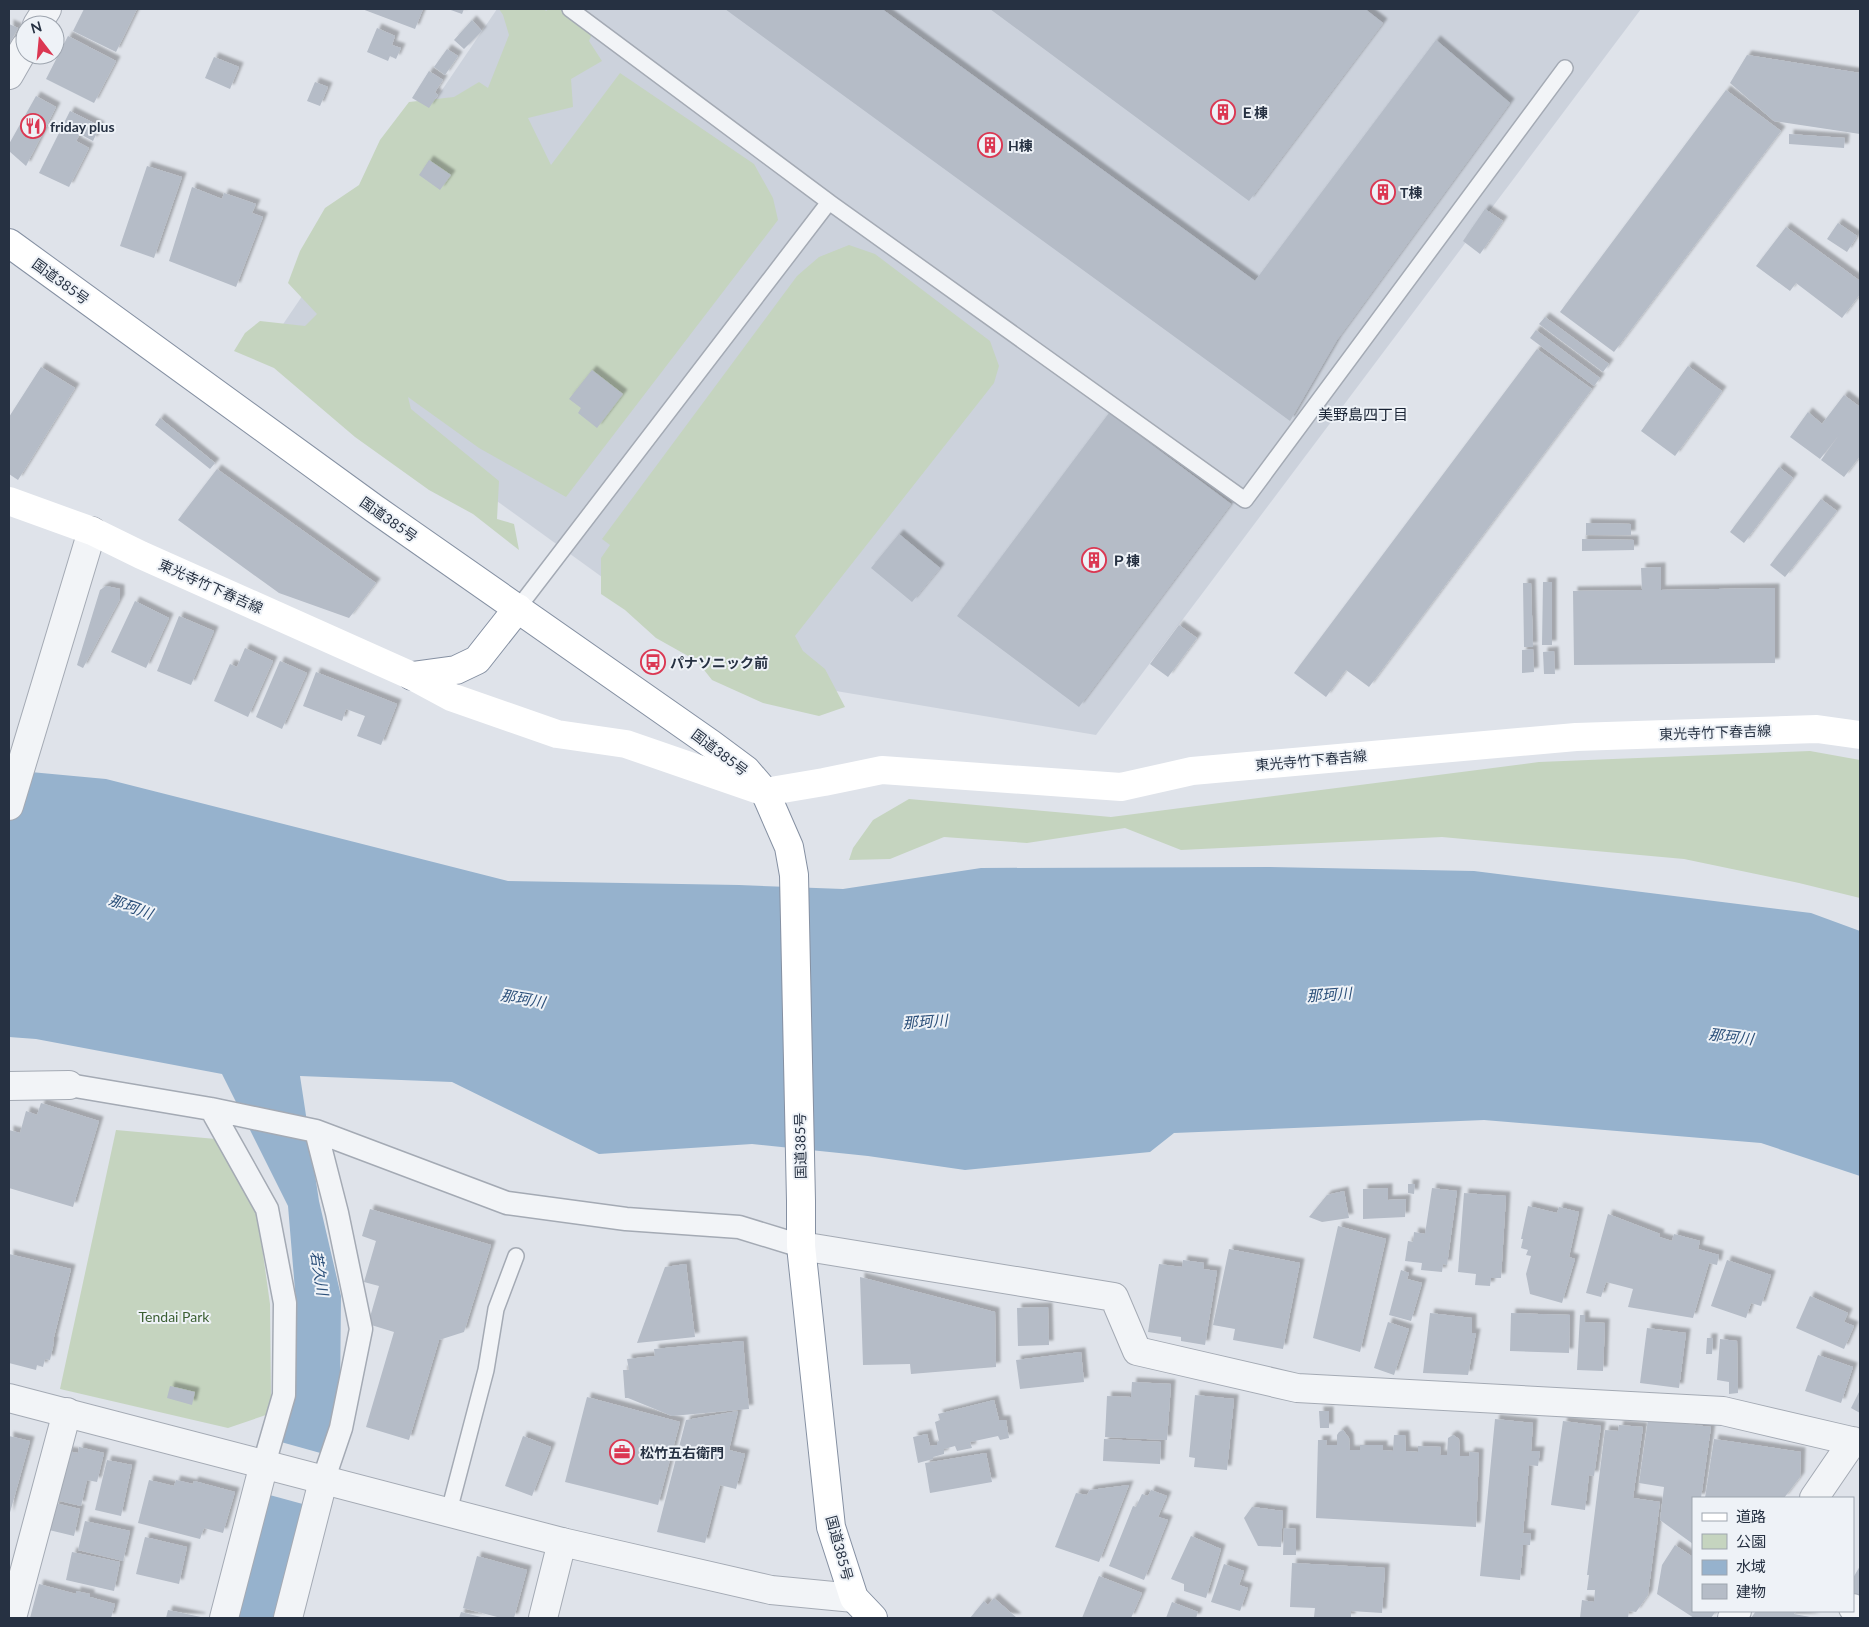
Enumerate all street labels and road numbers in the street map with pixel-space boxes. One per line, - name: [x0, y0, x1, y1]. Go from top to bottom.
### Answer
- street label: 国道385号: [29, 255, 93, 307]
- street label: 国道385号: [357, 493, 421, 545]
- street label: 東光寺竹下春吉線: [156, 555, 266, 617]
- street label: 東光寺竹下春吉線: [1659, 722, 1771, 742]
- street label: 国道385号: [688, 725, 752, 779]
- street label: 東光寺竹下春吉線: [1254, 747, 1368, 773]
- street label: 国道385号: [791, 1113, 809, 1179]
- street label: 国道385号: [823, 1514, 857, 1582]

